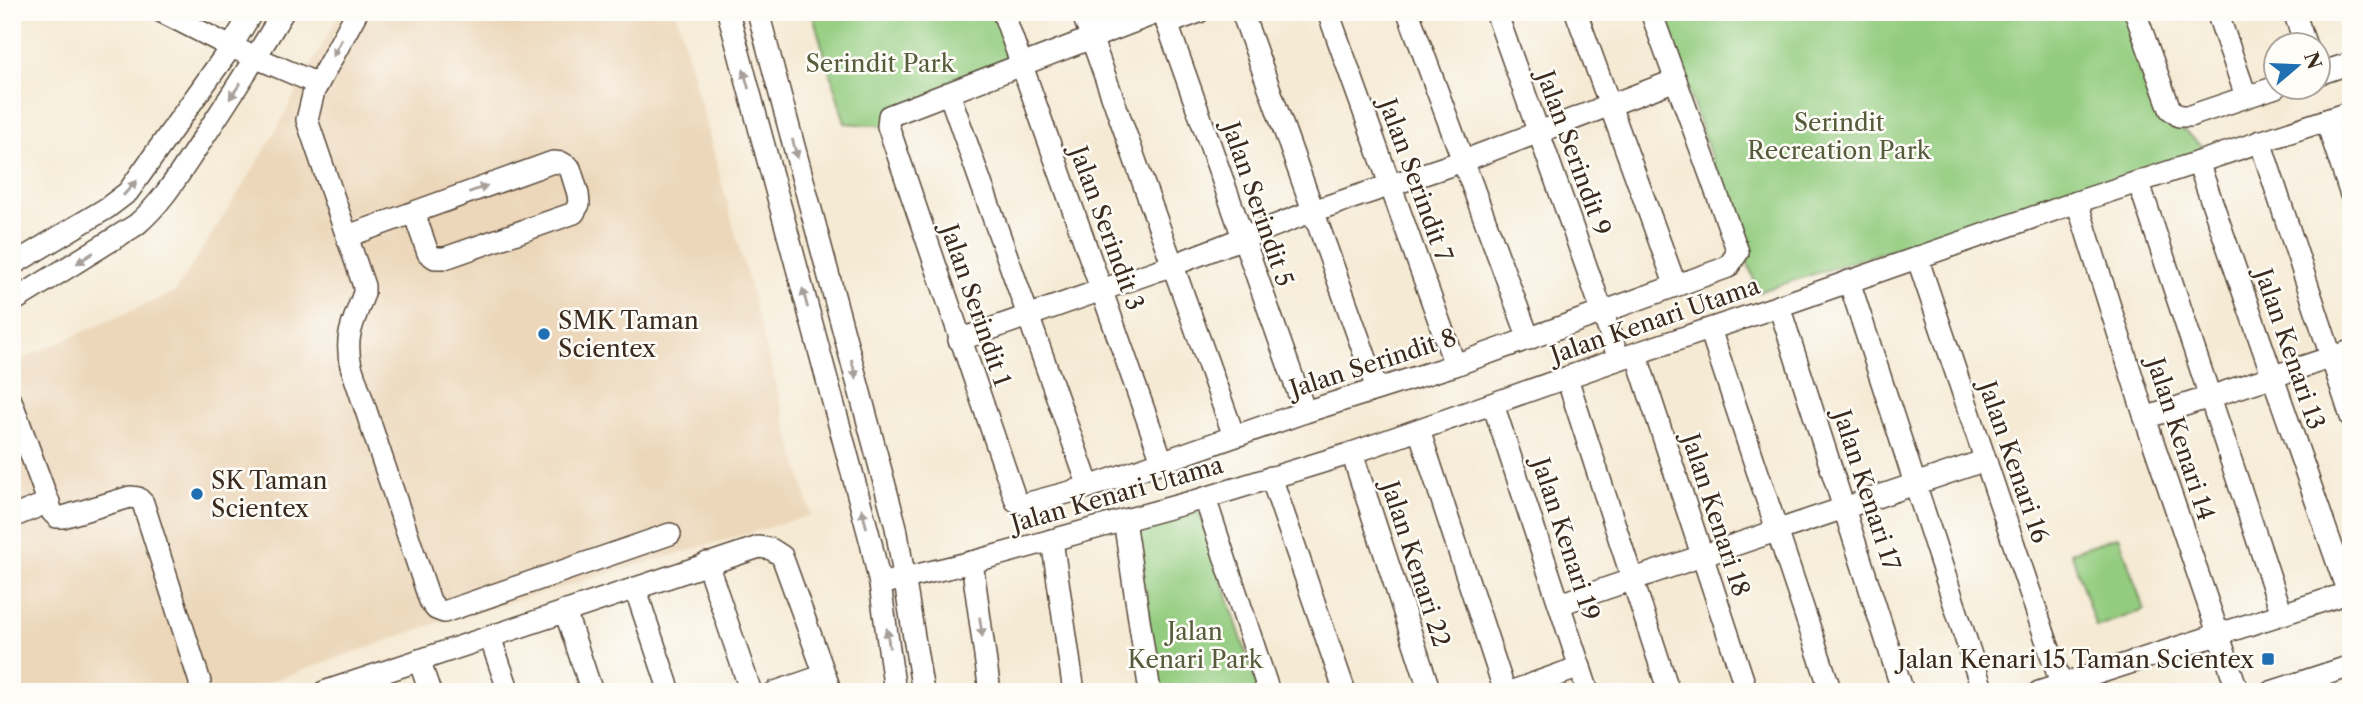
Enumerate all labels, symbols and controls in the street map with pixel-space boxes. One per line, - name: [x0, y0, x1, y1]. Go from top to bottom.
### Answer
- north arrow: [2262, 32, 2332, 102]
- one-way arrow: [331, 38, 343, 58]
- park label: Serindit Park: [805, 49, 956, 78]
- text: N: [2299, 49, 2326, 72]
- street label: Jalan Serindit 9: [1529, 63, 1617, 239]
- one-way arrow: [740, 68, 750, 89]
- one-way arrow: [228, 82, 242, 100]
- street label: Jalan Serindit 7: [1372, 91, 1459, 265]
- park label: Serindit Recreation Park: [1747, 108, 1932, 165]
- street label: Jalan Serindit 5: [1215, 114, 1300, 290]
- street label: Jalan Serindit 3: [1063, 138, 1150, 314]
- one-way arrow: [790, 139, 800, 160]
- one-way arrow: [122, 180, 138, 197]
- one-way arrow: [467, 183, 488, 194]
- street label: Jalan Serindit 1: [933, 217, 1017, 390]
- one-way arrow: [75, 251, 95, 264]
- street label: Jalan Kenari 13: [2248, 261, 2331, 433]
- street label: Jalan Kenari Utama: [1543, 271, 1764, 371]
- one-way arrow: [799, 287, 810, 309]
- place label: SMK Taman Scientex: [558, 306, 699, 363]
- street label: Jalan Serindit 8: [1282, 322, 1460, 405]
- marker: SMK Taman Scientex: [536, 326, 552, 342]
- street label: Jalan Kenari 14: [2140, 350, 2221, 524]
- one-way arrow: [849, 359, 859, 380]
- street label: Jalan Kenari 16: [1971, 374, 2055, 547]
- street label: Jalan Kenari 17: [1826, 402, 1907, 574]
- street label: Jalan Kenari 18: [1675, 426, 1756, 600]
- street label: Jalan Kenari Utama: [1004, 450, 1227, 539]
- street label: Jalan Kenari 19: [1525, 450, 1606, 624]
- place label: SK Taman Scientex: [211, 466, 328, 523]
- street label: Jalan Kenari 22: [1374, 474, 1456, 651]
- marker: SK Taman Scientex: [189, 486, 205, 502]
- one-way arrow: [858, 507, 869, 529]
- one-way arrow: [976, 616, 987, 638]
- park label: Jalan Kenari Park: [1127, 617, 1264, 674]
- one-way arrow: [882, 627, 893, 649]
- place label: Jalan Kenari 15 Taman Scientex: [1894, 645, 2254, 674]
- marker: Jalan Kenari 15 Taman Scientex: [2260, 651, 2276, 667]

